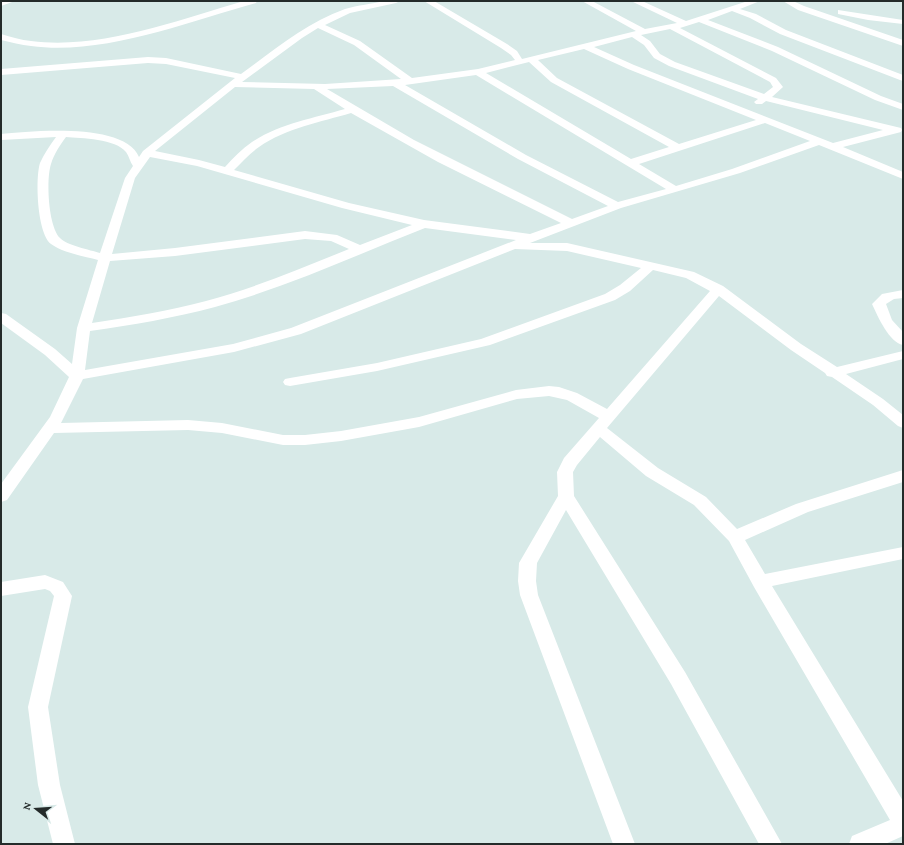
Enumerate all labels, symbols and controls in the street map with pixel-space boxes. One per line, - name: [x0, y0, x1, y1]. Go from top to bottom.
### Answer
- north arrow: [16, 789, 56, 829]
- text: N: [20, 800, 33, 811]

